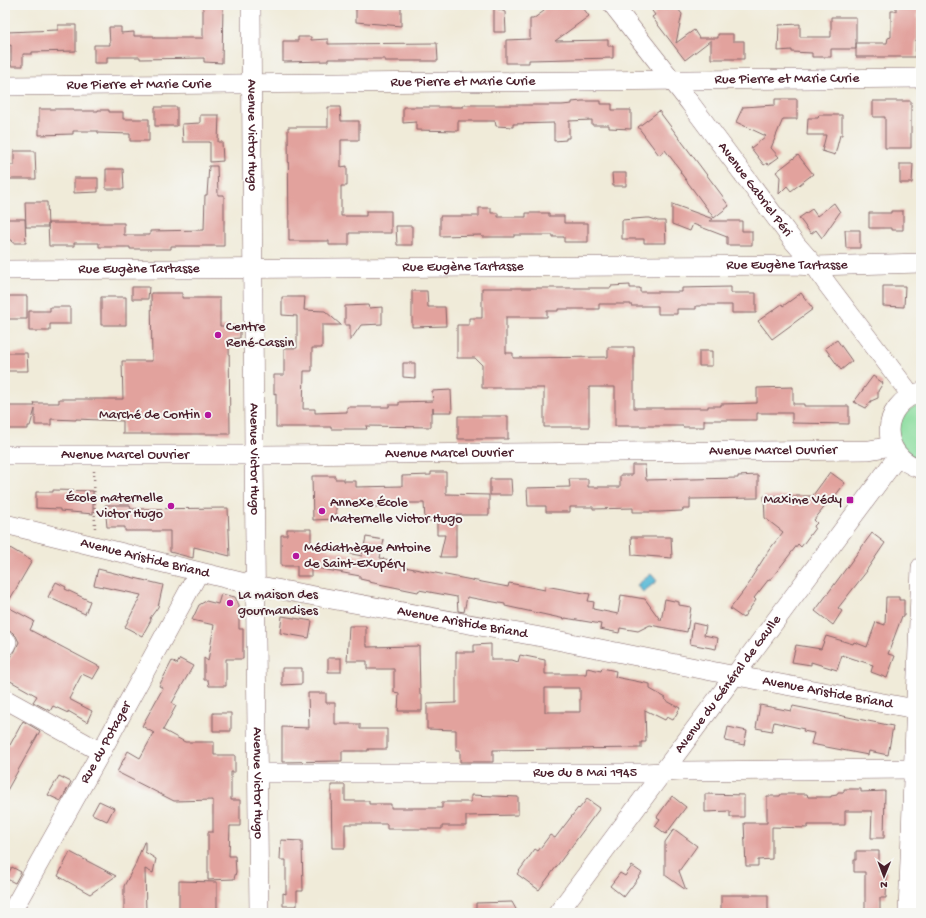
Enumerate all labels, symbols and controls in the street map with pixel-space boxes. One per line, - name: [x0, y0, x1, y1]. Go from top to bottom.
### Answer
- street label: Rue Pierre et Marie Curie: [715, 70, 860, 88]
- street label: Rue Pierre et Marie Curie: [391, 73, 536, 91]
- street label: Rue Pierre et Marie Curie: [67, 76, 212, 94]
- street label: Avenue Victor Hugo: [243, 79, 261, 191]
- street label: Avenue Gabriel Péri: [714, 139, 796, 241]
- street label: Rue Eugène Tartasse: [726, 256, 849, 275]
- street label: Rue Eugène Tartasse: [402, 258, 525, 276]
- street label: Rue Eugène Tartasse: [78, 260, 201, 278]
- place label: Centre René-Cassin: [226, 319, 295, 352]
- marker: Centre René-Cassin: [213, 330, 223, 340]
- street label: Avenue Victor Hugo: [245, 403, 263, 515]
- place label: Marché de Contin: [99, 407, 200, 424]
- marker: Marché de Contin: [203, 410, 213, 420]
- street label: Avenue Marcel Ouvrier: [709, 442, 838, 460]
- street label: Avenue Marcel Ouvrier: [385, 444, 514, 462]
- street label: Avenue Marcel Ouvrier: [61, 447, 190, 464]
- place label: École maternelle Victor Hugo: [66, 490, 164, 523]
- place label: Maxime Védy: [764, 492, 842, 509]
- place label: Annexe École Maternelle Victor Hugo: [330, 495, 463, 528]
- marker: Maxime Védy: [845, 495, 855, 505]
- marker: École maternelle Victor Hugo: [166, 501, 176, 511]
- marker: Annexe École Maternelle Victor Hugo: [317, 506, 327, 516]
- street label: Avenue Aristide Briand: [79, 534, 213, 583]
- place label: Médiathèque Antoine de Saint-Exupéry: [304, 540, 431, 573]
- marker: Médiathèque Antoine de Saint-Exupéry: [291, 551, 301, 561]
- place label: La maison des gourmandises: [238, 587, 319, 620]
- marker: La maison des gourmandises: [225, 598, 235, 608]
- street label: Avenue Aristide Briand: [396, 603, 531, 643]
- street label: Avenue du Général de Gaulle: [671, 611, 786, 757]
- street label: Avenue Aristide Briand: [761, 672, 896, 713]
- street label: Rue du Potager: [76, 698, 136, 787]
- street label: Avenue Victor Hugo: [248, 727, 267, 839]
- street label: Rue du 8 Mai 1945: [533, 765, 637, 782]
- north arrow: [864, 856, 904, 896]
- text: N: [880, 878, 888, 890]

